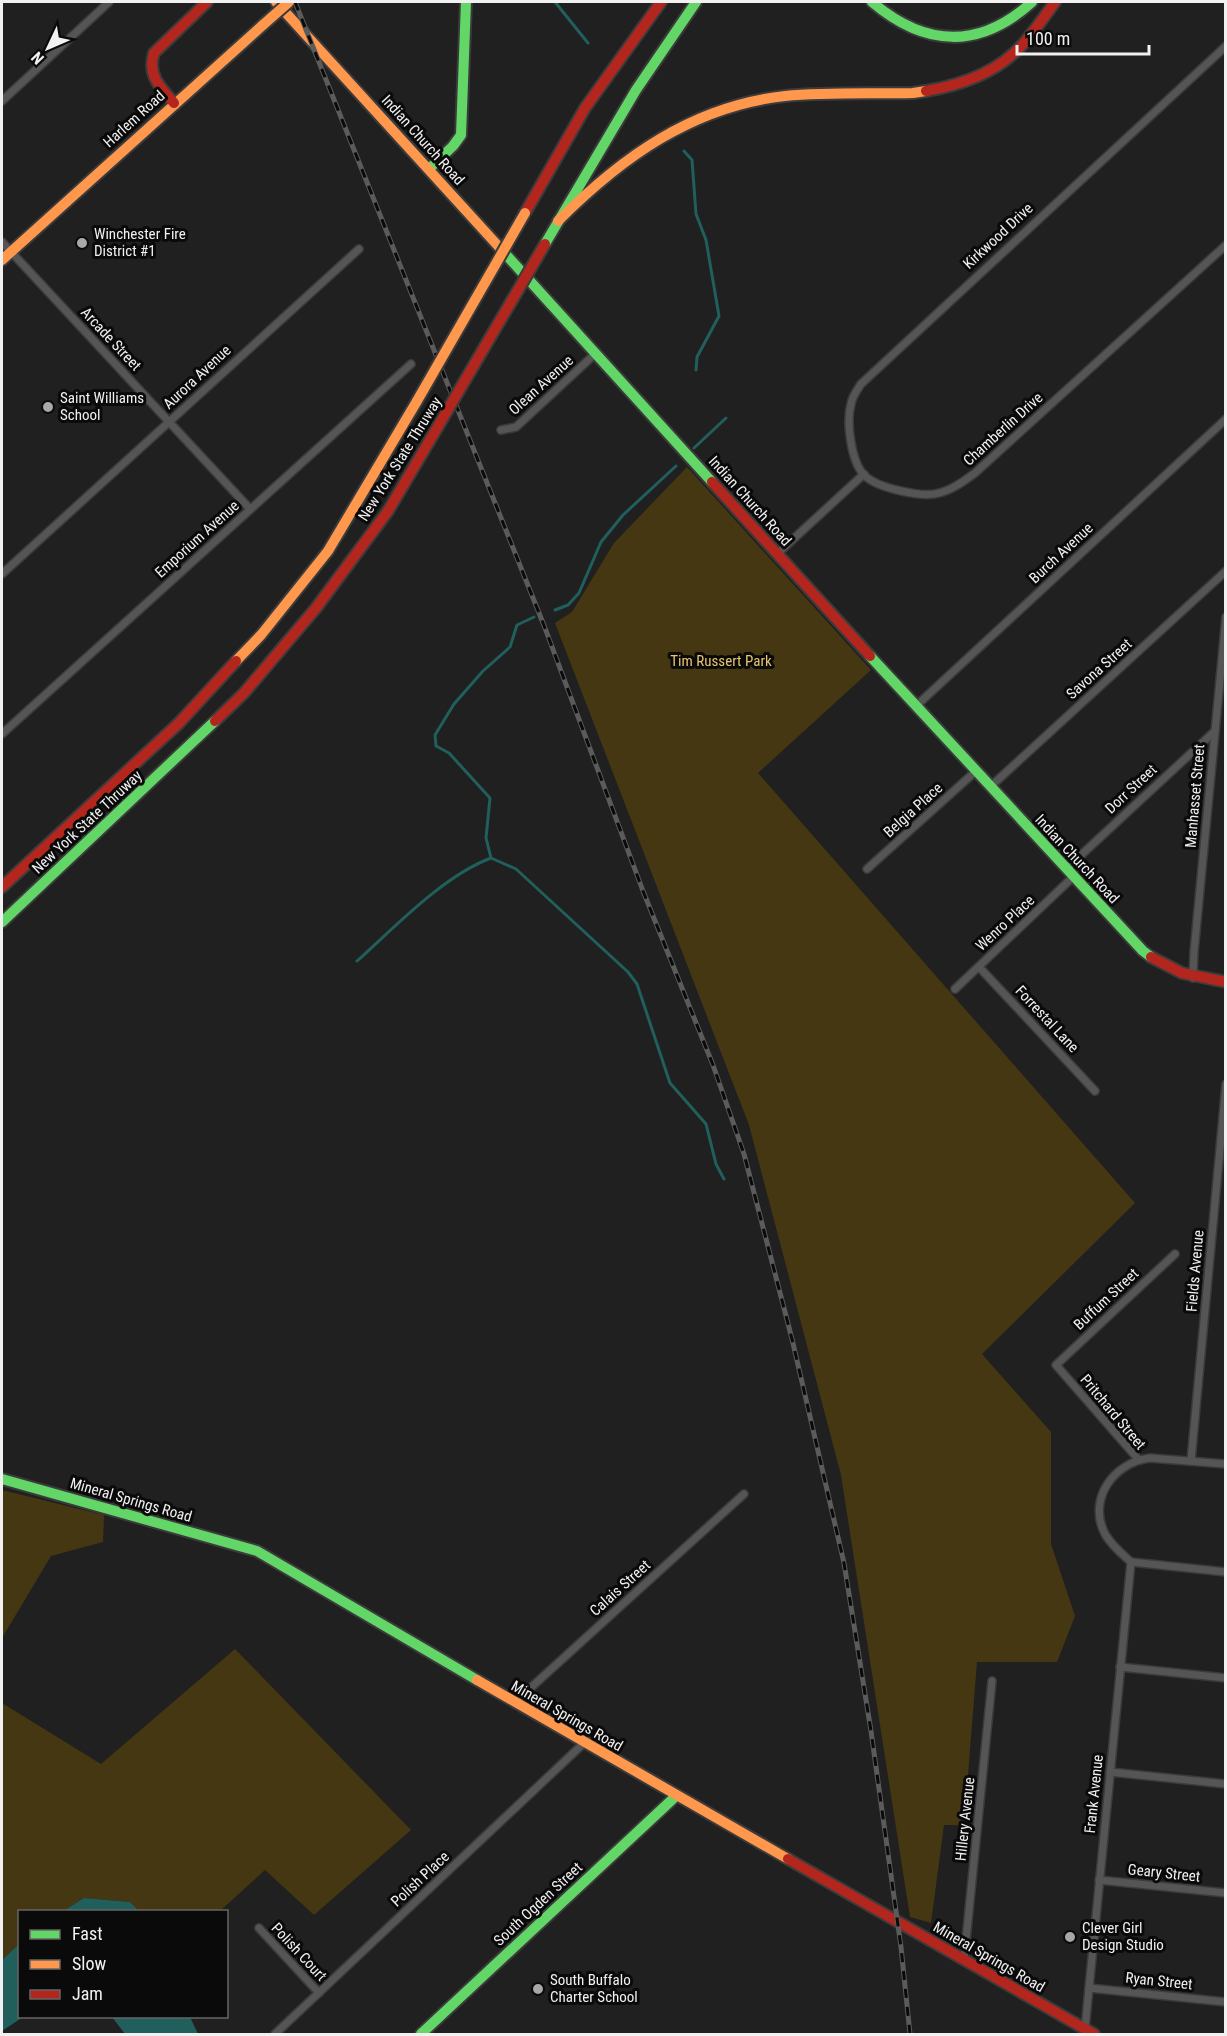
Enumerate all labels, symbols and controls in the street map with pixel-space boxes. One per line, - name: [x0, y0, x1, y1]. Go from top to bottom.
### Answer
- north arrow: [18, 18, 78, 78]
- scale bar: [1017, 18, 1149, 56]
- text: 100 m: [1026, 28, 1070, 49]
- text: N: [27, 48, 48, 68]
- street label: Harlem Road: [100, 87, 168, 151]
- street label: Indian Church Road: [378, 91, 468, 189]
- street label: Kirkwood Drive: [959, 199, 1037, 273]
- place label: Winchester Fire District #1: [94, 225, 186, 260]
- marker: Winchester Fire District #1: [75, 236, 89, 250]
- street label: Arcade Street: [77, 304, 145, 374]
- street label: Aurora Avenue: [159, 341, 235, 413]
- street label: Olean Avenue: [505, 351, 577, 419]
- place label: Saint Williams School: [60, 389, 144, 424]
- street label: Chamberlin Drive: [960, 389, 1046, 469]
- street label: New York State Thruway: [354, 394, 446, 524]
- marker: Saint Williams School: [41, 400, 55, 414]
- street label: Indian Church Road: [705, 452, 795, 550]
- street label: Emporium Avenue: [151, 497, 243, 581]
- street label: Burch Avenue: [1025, 519, 1097, 587]
- street label: Savona Street: [1063, 635, 1135, 703]
- park label: Tim Russert Park: [670, 652, 772, 670]
- street label: Manhasset Street: [1182, 743, 1208, 849]
- street label: Dorr Street: [1102, 761, 1160, 817]
- street label: New York State Thruway: [29, 767, 145, 877]
- street label: Belgia Place: [880, 779, 946, 841]
- street label: Indian Church Road: [1031, 811, 1123, 907]
- street label: Wenro Place: [972, 891, 1038, 955]
- street label: Forrestal Lane: [1012, 982, 1082, 1056]
- street label: Fields Avenue: [1182, 1229, 1208, 1313]
- street label: Buffum Street: [1070, 1264, 1142, 1334]
- street label: Pritchard Street: [1076, 1371, 1150, 1453]
- street label: Mineral Springs Road: [68, 1474, 194, 1526]
- street label: Calais Street: [586, 1556, 654, 1620]
- street label: Mineral Springs Road: [508, 1677, 626, 1755]
- street label: Frank Avenue: [1081, 1754, 1107, 1834]
- street label: Hillery Avenue: [952, 1776, 978, 1862]
- street label: Polish Place: [387, 1848, 453, 1910]
- street label: South Ogden Street: [490, 1858, 586, 1950]
- street label: Geary Street: [1127, 1860, 1201, 1886]
- legend: [18, 1910, 228, 2018]
- street label: Mineral Springs Road: [930, 1918, 1048, 1996]
- street label: Polish Court: [268, 1919, 330, 1985]
- place label: Clever Girl Design Studio: [1082, 1919, 1164, 1954]
- text: Fast: [72, 1923, 103, 1944]
- marker: Clever Girl Design Studio: [1063, 1930, 1077, 1944]
- text: Slow: [72, 1953, 107, 1974]
- street label: Ryan Street: [1125, 1969, 1193, 1993]
- place label: South Buffalo Charter School: [550, 1971, 638, 2006]
- marker: South Buffalo Charter School: [531, 1982, 545, 1996]
- text: Jam: [72, 1983, 103, 2004]

